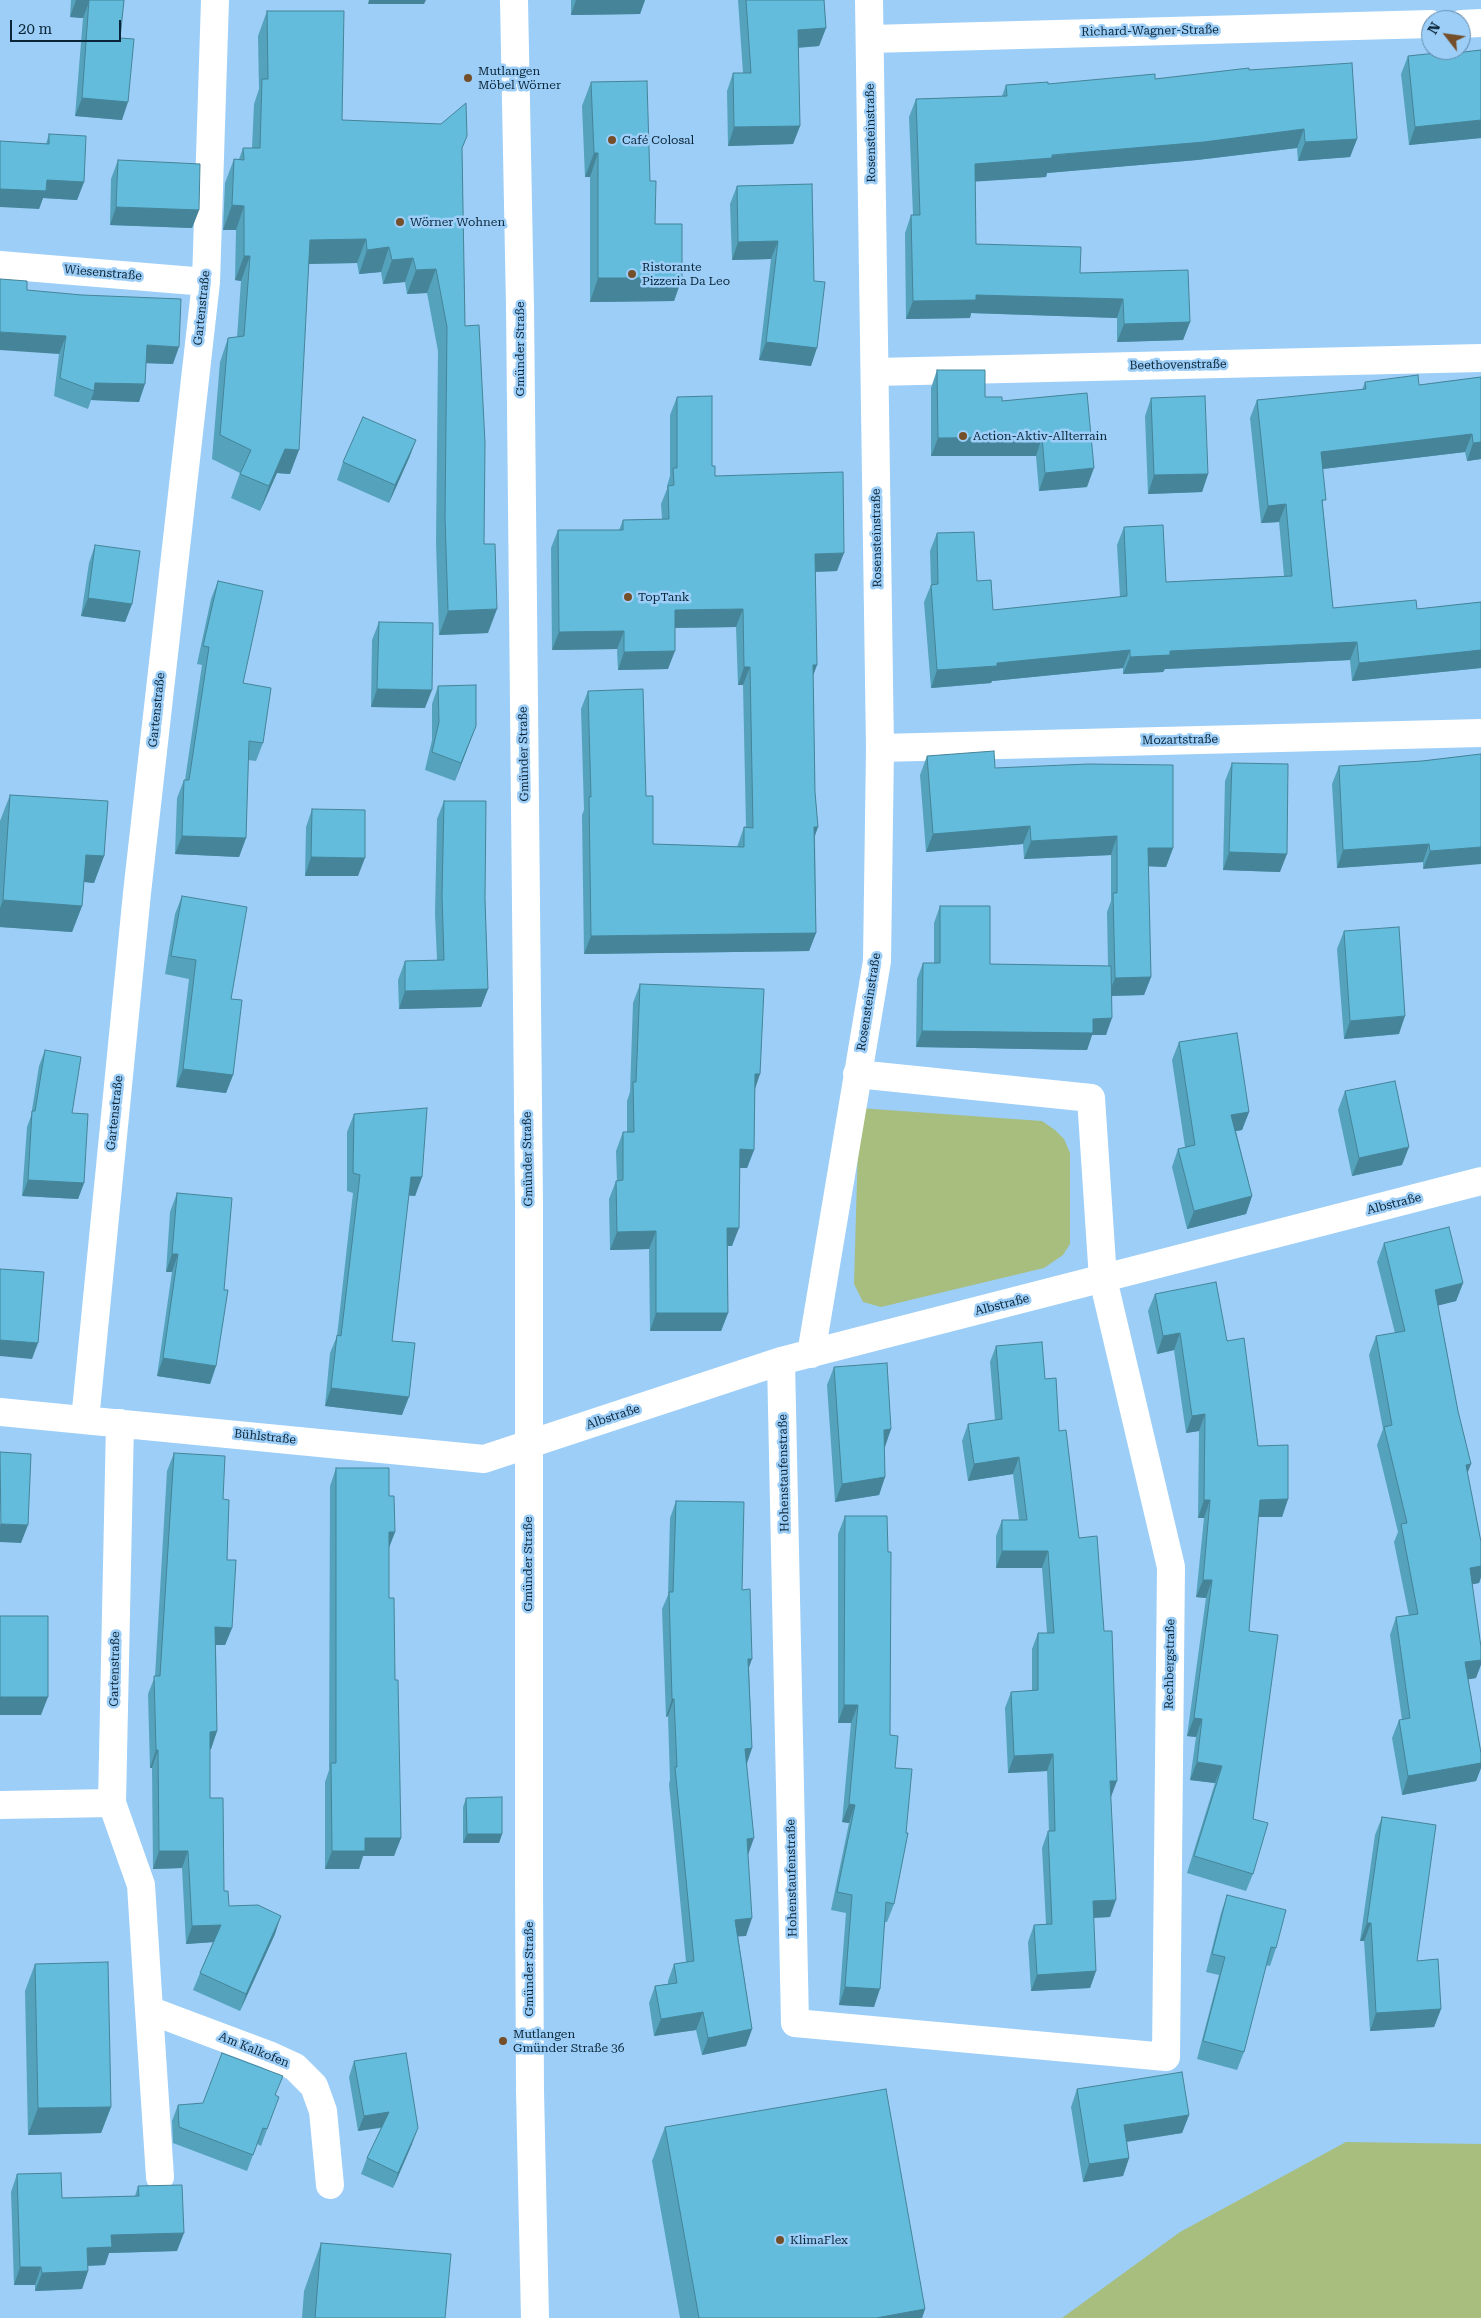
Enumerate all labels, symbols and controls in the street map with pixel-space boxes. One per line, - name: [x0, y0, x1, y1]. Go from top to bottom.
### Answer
- scale bar: [12, 10, 124, 42]
- north arrow: [1421, 10, 1471, 60]
- text: N: [1424, 19, 1443, 37]
- text: 20 m: [18, 20, 52, 38]
- street label: Richard-Wagner-Straße: [1081, 23, 1219, 39]
- place label: Mutlangen Möbel Wörner: [478, 64, 561, 92]
- marker: Mutlangen Möbel Wörner: [462, 72, 474, 84]
- street label: Rosensteinstraße: [863, 83, 879, 183]
- place label: Café Colosal: [622, 133, 694, 147]
- marker: Café Colosal: [606, 134, 618, 146]
- place label: Wörner Wohnen: [410, 215, 505, 229]
- marker: Wörner Wohnen: [394, 216, 406, 228]
- place label: Ristorante Pizzeria Da Leo: [642, 260, 730, 288]
- street label: Wiesenstraße: [63, 262, 143, 284]
- marker: Ristorante Pizzeria Da Leo: [626, 268, 638, 280]
- street label: Gartenstraße: [191, 270, 213, 346]
- street label: Gmünder Straße: [513, 302, 527, 396]
- street label: Beethovenstraße: [1129, 357, 1227, 373]
- place label: Action-Aktiv-Allterrain: [973, 429, 1107, 443]
- marker: Action-Aktiv-Allterrain: [957, 430, 969, 442]
- street label: Rosensteinstraße: [869, 488, 885, 588]
- place label: TopTank: [638, 590, 689, 604]
- marker: TopTank: [622, 591, 634, 603]
- street label: Gartenstraße: [146, 672, 168, 748]
- street label: Gmünder Straße: [516, 706, 532, 802]
- street label: Mozartstraße: [1142, 732, 1218, 748]
- street label: Rosensteinstraße: [854, 952, 884, 1052]
- street label: Gartenstraße: [104, 1075, 126, 1151]
- street label: Gmünder Straße: [520, 1111, 536, 1207]
- street label: Albstraße: [1365, 1190, 1423, 1218]
- street label: Albstraße: [973, 1291, 1031, 1319]
- street label: Albstraße: [584, 1402, 642, 1432]
- street label: Hohenstaufenstraße: [776, 1414, 792, 1532]
- street label: Bühlstraße: [233, 1427, 297, 1447]
- street label: Gmünder Straße: [521, 1517, 535, 1611]
- street label: Rechbergstraße: [1162, 1619, 1178, 1709]
- street label: Gartenstraße: [107, 1631, 123, 1707]
- street label: Hohenstaufenstraße: [784, 1819, 800, 1937]
- street label: Gmünder Straße: [522, 1922, 536, 2016]
- place label: Mutlangen Gmünder Straße 36: [513, 2027, 624, 2055]
- street label: Am Kalkofen: [217, 2029, 291, 2071]
- marker: Mutlangen Gmünder Straße 36: [497, 2035, 509, 2047]
- place label: KlimaFlex: [790, 2233, 848, 2247]
- marker: KlimaFlex: [774, 2234, 786, 2246]

